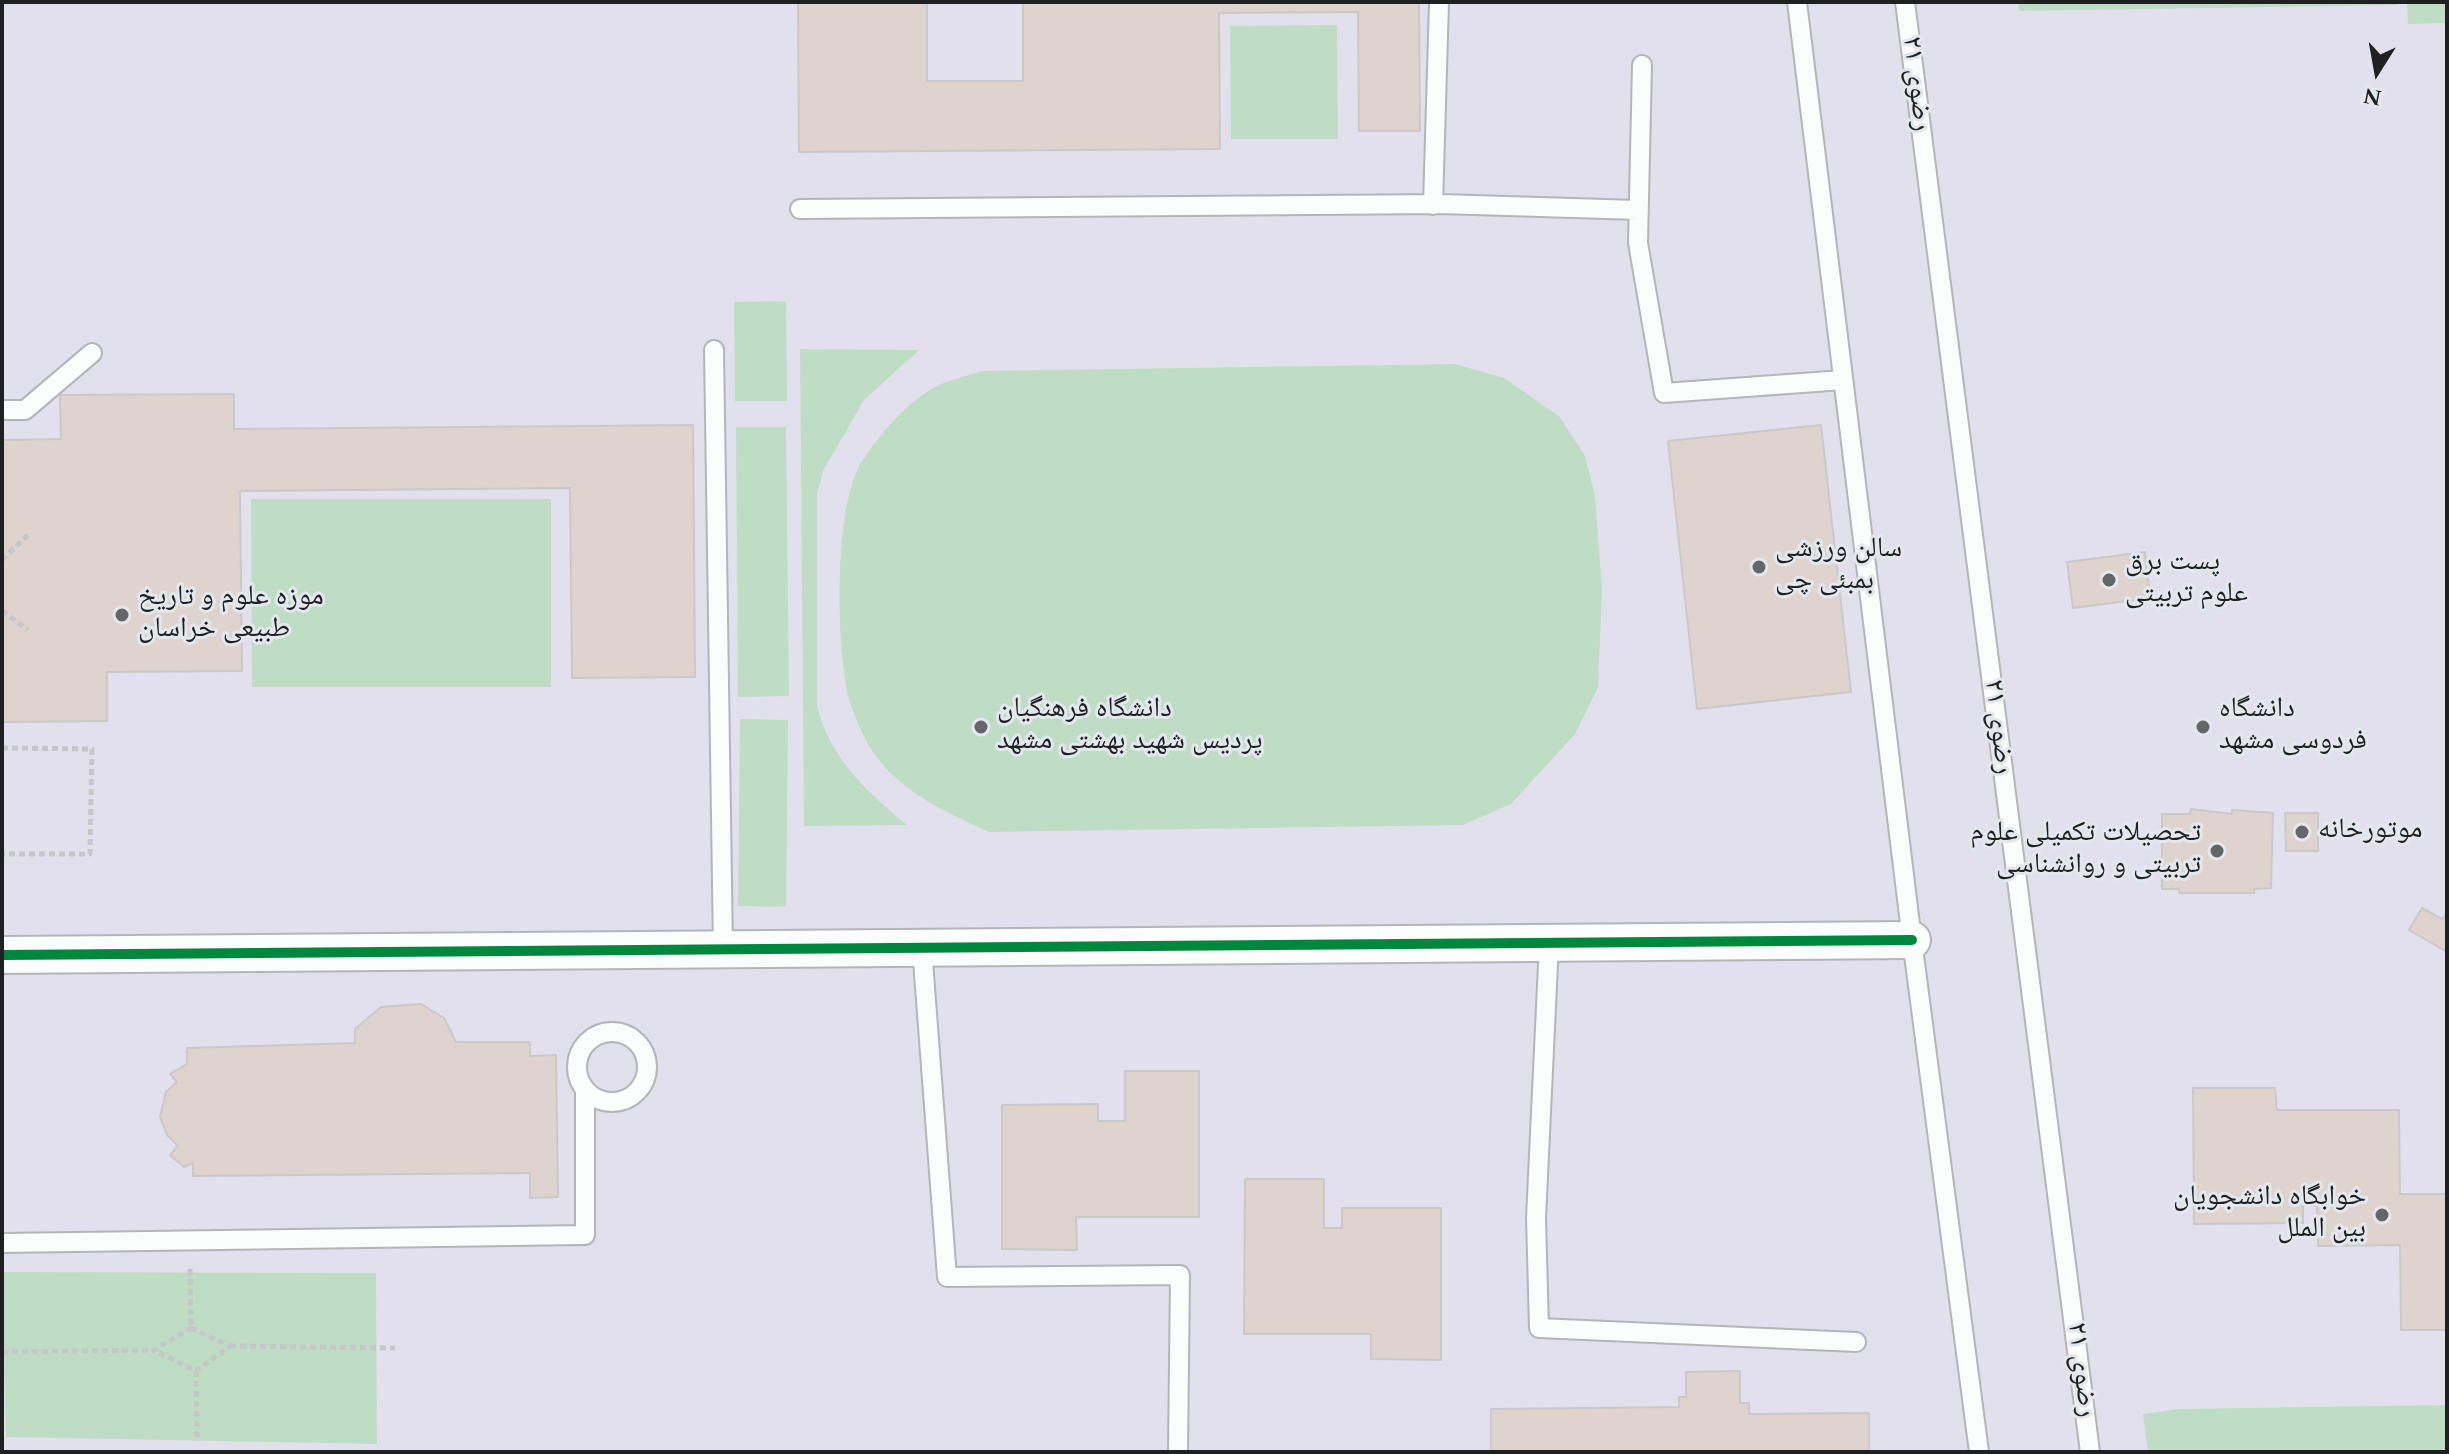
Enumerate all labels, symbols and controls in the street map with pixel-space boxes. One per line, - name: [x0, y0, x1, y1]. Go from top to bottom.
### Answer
- north arrow: [2337, 32, 2417, 112]
- street label: رضوی ۲۱: [1893, 35, 1937, 133]
- text: N: [2360, 78, 2384, 114]
- place label: سالن ورزشی بمبئی چی: [1775, 534, 1902, 600]
- place label: پست برق علوم تربیتی: [2125, 547, 2248, 613]
- marker: سالن ورزشی بمبئی چی: [1750, 558, 1768, 576]
- marker: پست برق علوم تربیتی: [2100, 571, 2118, 589]
- place label: موزه علوم و تاریخ طبیعی خراسان: [138, 582, 324, 648]
- marker: موزه علوم و تاریخ طبیعی خراسان: [113, 606, 131, 624]
- street label: رضوی ۲۱: [1975, 678, 2019, 776]
- place label: دانشگاه فرهنگیان پردیس شهید بهشتی مشهد: [997, 694, 1263, 760]
- place label: دانشگاه فردوسی مشهد: [2219, 694, 2367, 760]
- marker: دانشگاه فرهنگیان پردیس شهید بهشتی مشهد: [972, 718, 990, 736]
- marker: دانشگاه فردوسی مشهد: [2194, 718, 2212, 736]
- place label: موتورخانه: [2318, 815, 2423, 849]
- place label: تحصیلات تکمیلی علوم تربیتی و روانشناسی: [1970, 818, 2201, 884]
- marker: موتورخانه: [2293, 823, 2311, 841]
- marker: تحصیلات تکمیلی علوم تربیتی و روانشناسی: [2208, 842, 2226, 860]
- place label: خوابگاه دانشجویان بین الملل: [2173, 1182, 2366, 1248]
- marker: خوابگاه دانشجویان بین الملل: [2373, 1206, 2391, 1224]
- street label: رضوی ۲۱: [2058, 1321, 2102, 1419]

